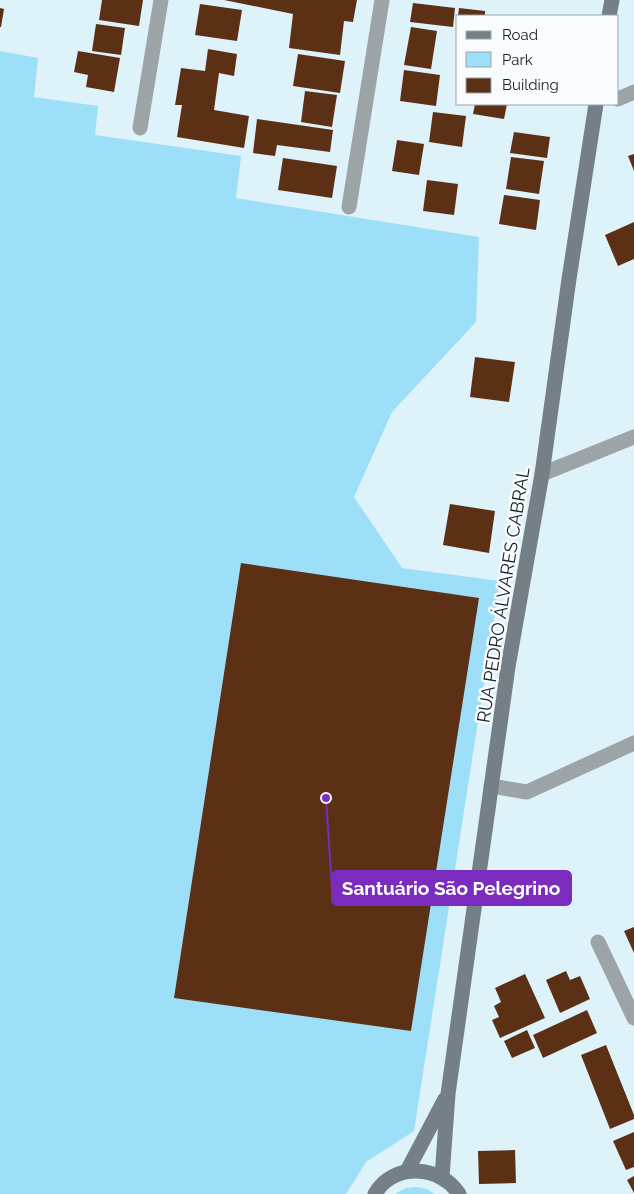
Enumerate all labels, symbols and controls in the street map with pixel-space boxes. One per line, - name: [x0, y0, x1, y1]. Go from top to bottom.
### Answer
- legend: [456, 15, 619, 105]
- text: Road: [502, 26, 538, 44]
- text: Park: [502, 51, 533, 69]
- text: Building: [502, 76, 559, 94]
- street label: RUA PEDRO ÁLVARES CABRAL: [471, 465, 534, 724]
- callout: Santuário São Pelegrino: [332, 871, 571, 905]
- text: Santuário São Pelegrino: [342, 877, 560, 899]

